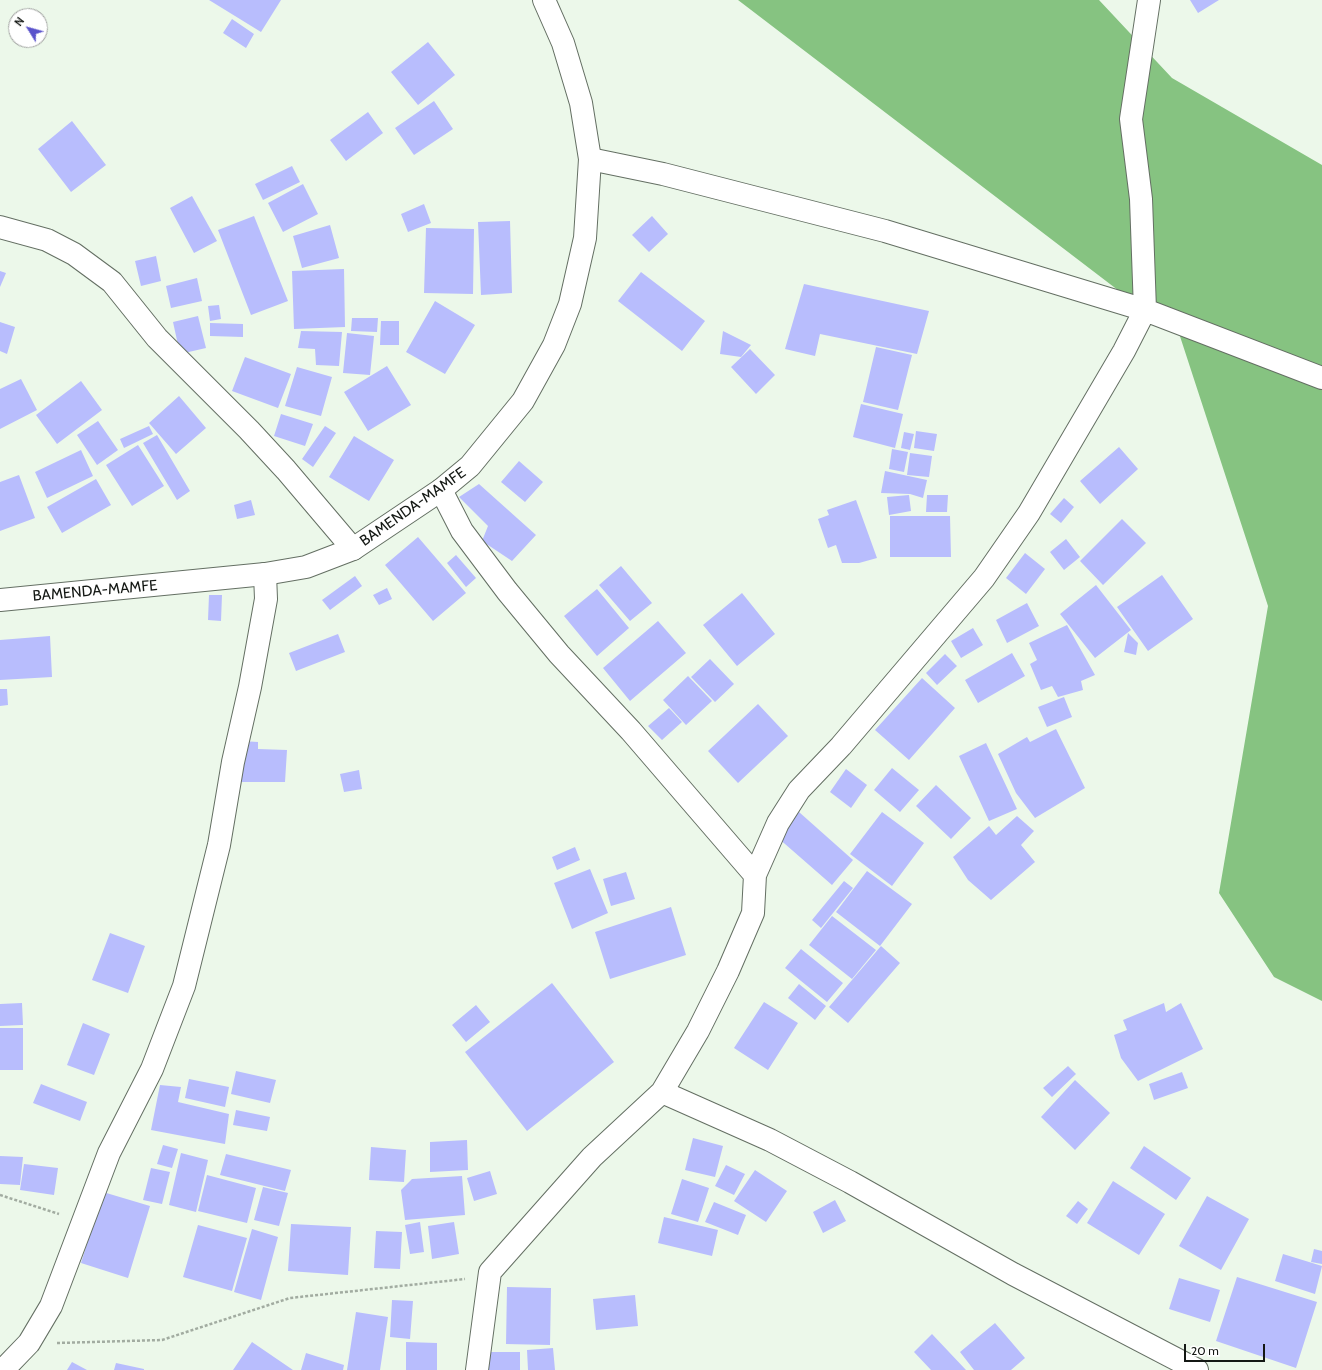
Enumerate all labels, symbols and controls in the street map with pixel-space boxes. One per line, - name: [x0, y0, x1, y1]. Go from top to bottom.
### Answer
- north arrow: [8, 8, 48, 48]
- text: N: [11, 14, 27, 29]
- street label: BAMENDA-MAMFE: [357, 464, 469, 550]
- street label: BAMENDA-MAMFE: [32, 577, 158, 605]
- scale bar: [1186, 1336, 1267, 1362]
- text: 20 m: [1191, 1343, 1219, 1358]

